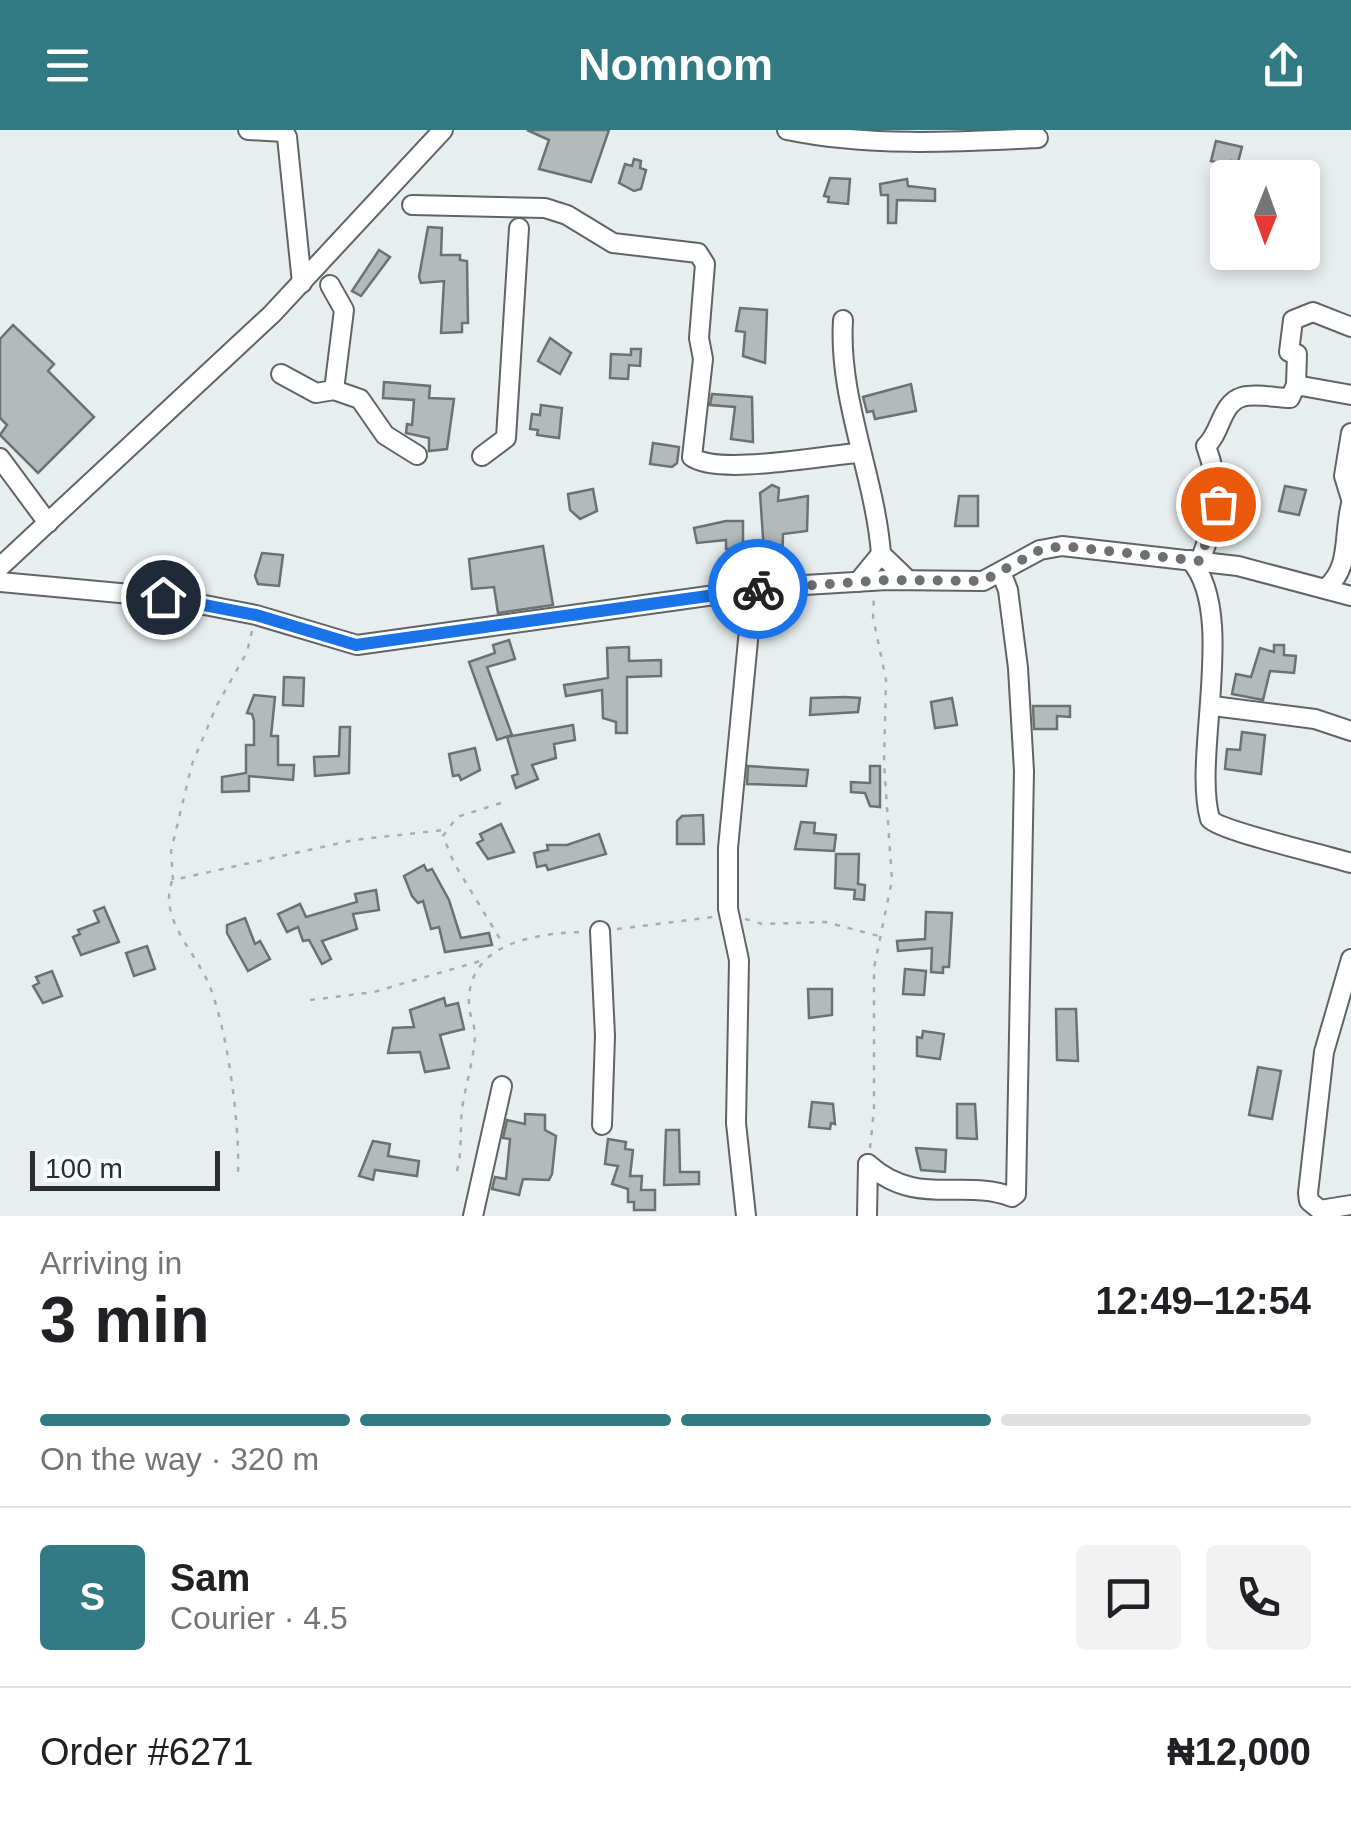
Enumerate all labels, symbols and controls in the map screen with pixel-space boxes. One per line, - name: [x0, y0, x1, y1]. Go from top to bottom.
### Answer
- icon: menu: [40, 38, 95, 93]
- icon: share: [1256, 38, 1311, 93]
- text: Nomnom: [578, 39, 773, 90]
- north arrow: [1210, 160, 1320, 270]
- map controls: [1210, 160, 1320, 270]
- pin: [1176, 462, 1261, 547]
- icon: bag: [1191, 477, 1246, 532]
- courier: [708, 539, 808, 639]
- pin: [121, 555, 206, 640]
- icon: bike: [731, 562, 786, 617]
- icon: home: [136, 570, 191, 625]
- scale bar: [30, 1146, 220, 1190]
- text: 100 m: [45, 1153, 123, 1184]
- text: Arriving in: [40, 1245, 182, 1281]
- text: 12:49–12:54: [1095, 1280, 1311, 1322]
- text: 3 min: [40, 1283, 210, 1356]
- text: On the way · 320 m: [40, 1441, 319, 1477]
- button: chat: [1076, 1545, 1181, 1650]
- button: phone: [1206, 1545, 1311, 1650]
- text: Sam: [170, 1557, 250, 1599]
- text: S: [80, 1576, 105, 1618]
- text: Courier · 4.5: [170, 1600, 348, 1636]
- text: Order #6271: [40, 1731, 253, 1773]
- text: ₦12,000: [1167, 1731, 1311, 1773]

